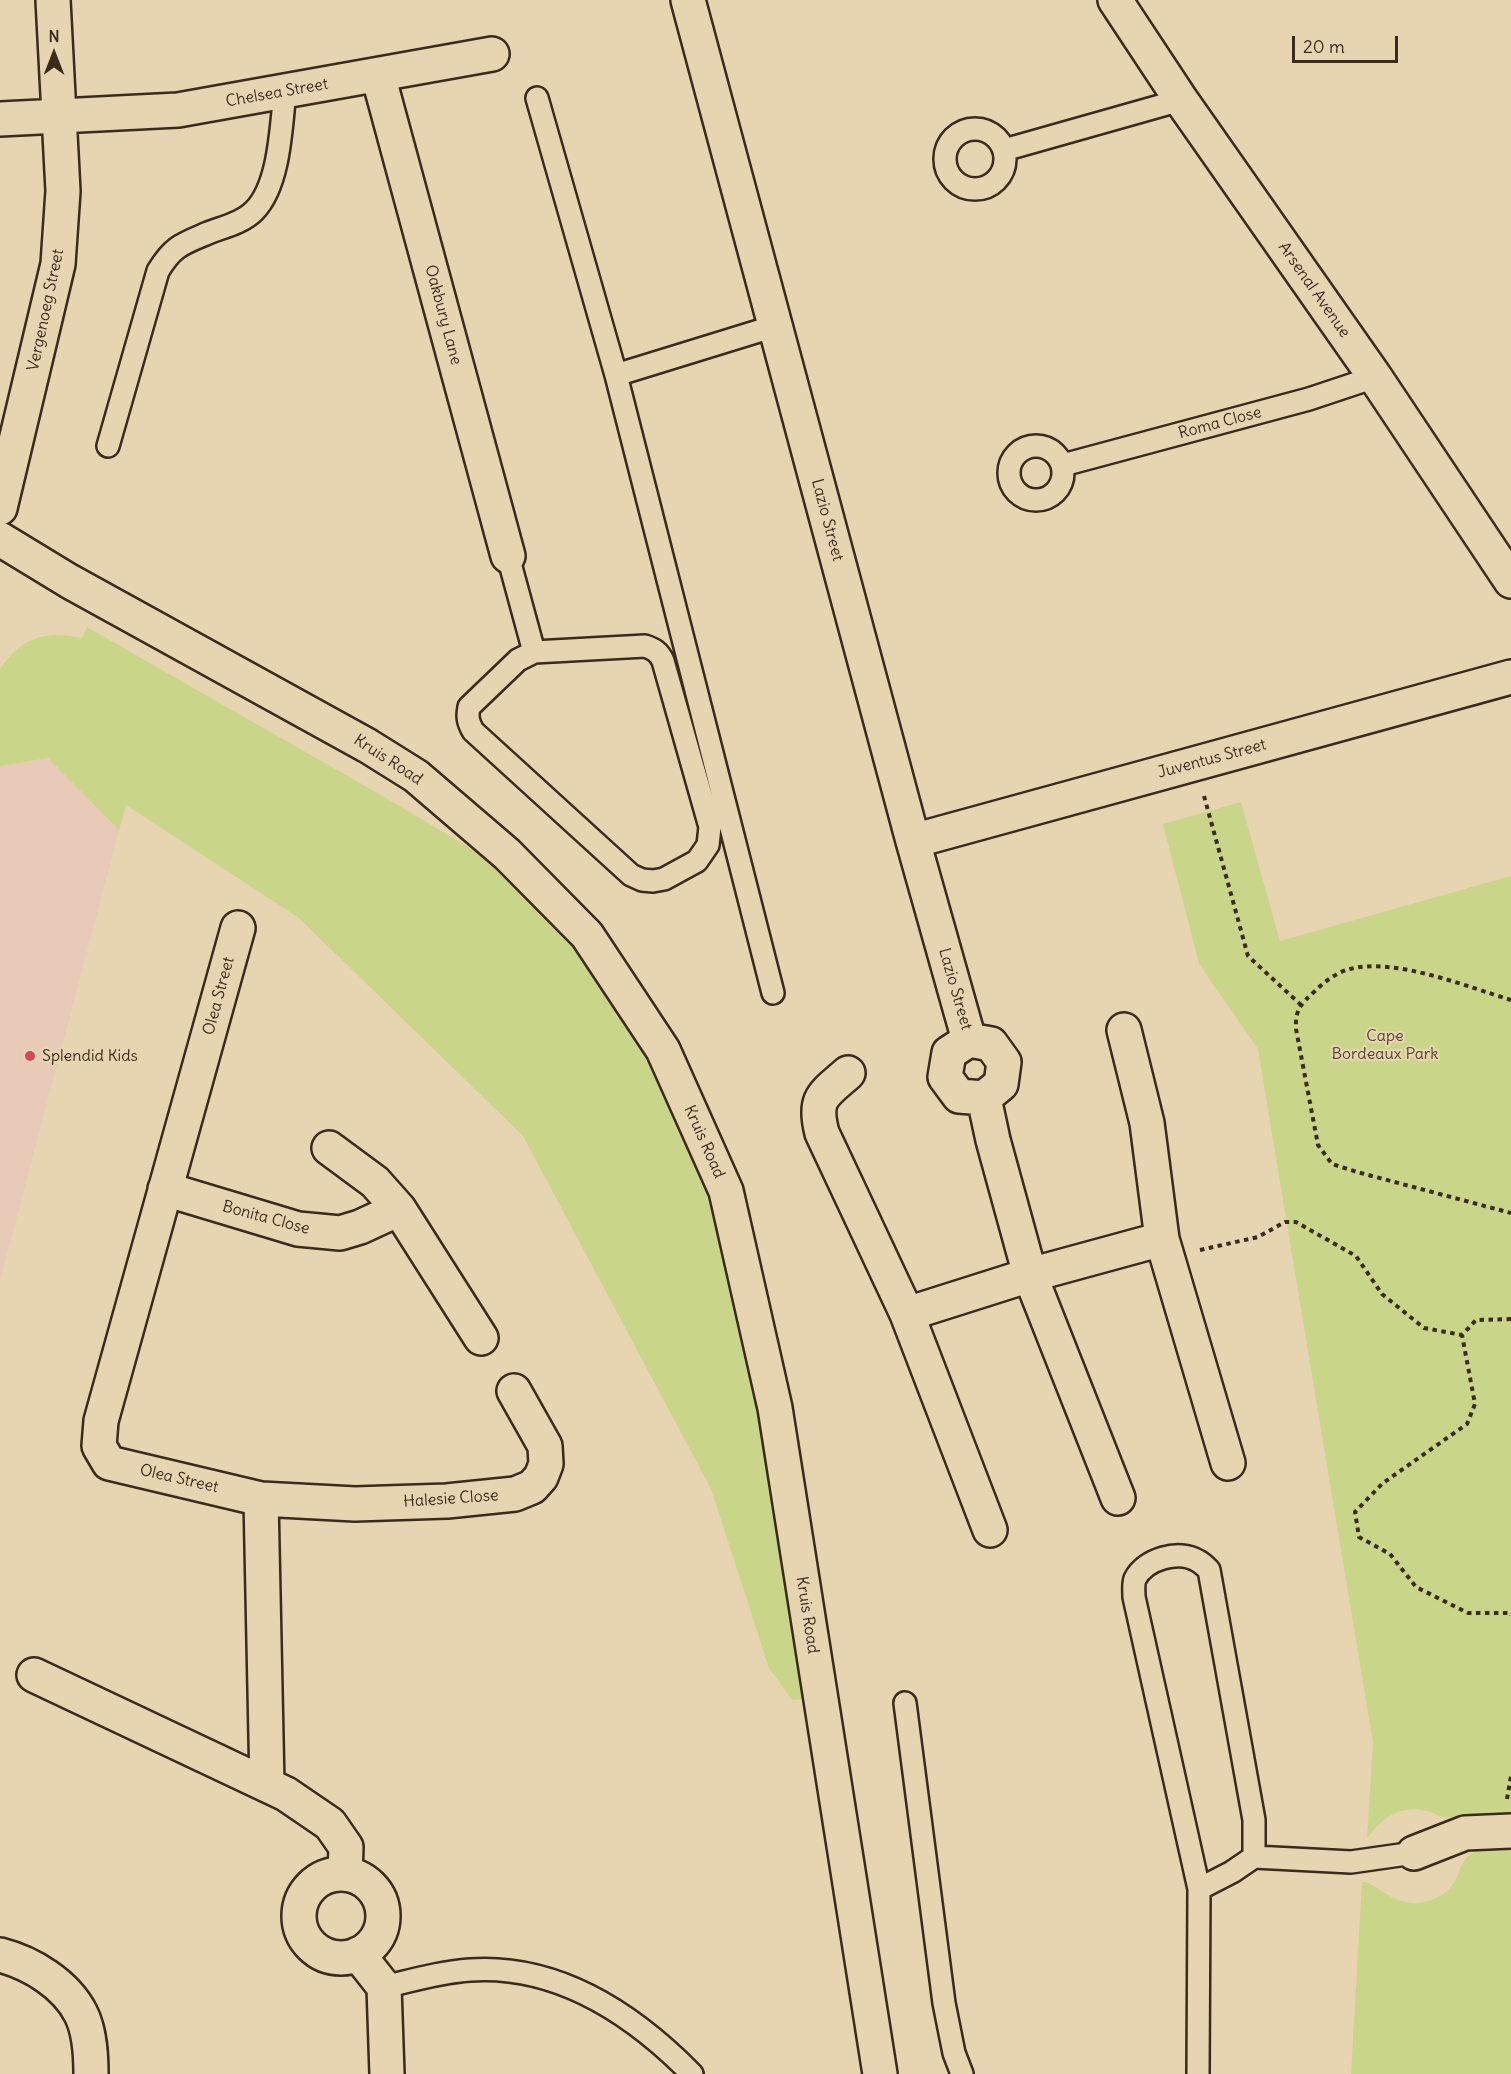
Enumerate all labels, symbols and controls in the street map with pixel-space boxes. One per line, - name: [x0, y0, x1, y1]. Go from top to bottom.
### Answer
- north arrow: [24, 24, 84, 84]
- scale bar: [1295, 24, 1402, 62]
- text: N: [48, 26, 60, 46]
- text: 20 m: [1303, 35, 1345, 58]
- street label: Chelsea Street: [224, 75, 330, 111]
- street label: Arsenal Avenue: [1274, 239, 1354, 341]
- street label: Vergenoeg Street: [24, 247, 68, 373]
- street label: Oakbury Lane: [420, 263, 466, 367]
- street label: Roma Close: [1176, 403, 1264, 443]
- street label: Lazio Street: [807, 477, 847, 563]
- street label: Kruis Road: [350, 731, 426, 789]
- street label: Juventus Street: [1156, 735, 1268, 783]
- street label: Lazio Street: [934, 946, 976, 1032]
- street label: Olea Street: [199, 955, 239, 1037]
- park label: Cape Bordeaux Park: [1332, 1026, 1438, 1064]
- place label: Splendid Kids: [42, 1046, 138, 1066]
- marker: Splendid Kids: [23, 1049, 37, 1063]
- street label: Kruis Road: [679, 1102, 729, 1182]
- street label: Bonita Close: [220, 1197, 312, 1239]
- street label: Olea Street: [138, 1461, 220, 1497]
- street label: Halesie Close: [403, 1486, 499, 1512]
- street label: Kruis Road: [791, 1575, 823, 1655]

